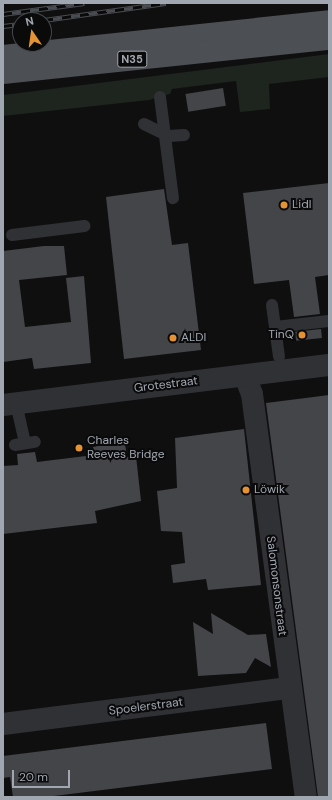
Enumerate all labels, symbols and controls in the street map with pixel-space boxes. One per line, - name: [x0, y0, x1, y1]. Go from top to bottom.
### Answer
- north arrow: [12, 12, 52, 52]
- text: N: [24, 14, 35, 29]
- road number: N35: [117, 50, 147, 68]
- place label: Lidl: [292, 198, 311, 212]
- marker: Lidl: [279, 200, 289, 210]
- place label: TinQ: [268, 328, 294, 342]
- marker: TinQ: [297, 330, 307, 340]
- place label: ALDI: [181, 331, 206, 345]
- marker: ALDI: [168, 333, 178, 343]
- street label: Grotestraat: [133, 374, 199, 396]
- place label: Charles Reeves Bridge: [87, 434, 165, 462]
- marker: Charles Reeves Bridge: [74, 443, 84, 453]
- place label: Löwik: [254, 483, 285, 497]
- marker: Löwik: [241, 485, 251, 495]
- street label: Salomonsonstraat: [263, 535, 289, 637]
- street label: Spoelerstraat: [108, 695, 184, 719]
- scale bar: [14, 762, 72, 788]
- text: 20 m: [19, 769, 48, 785]

